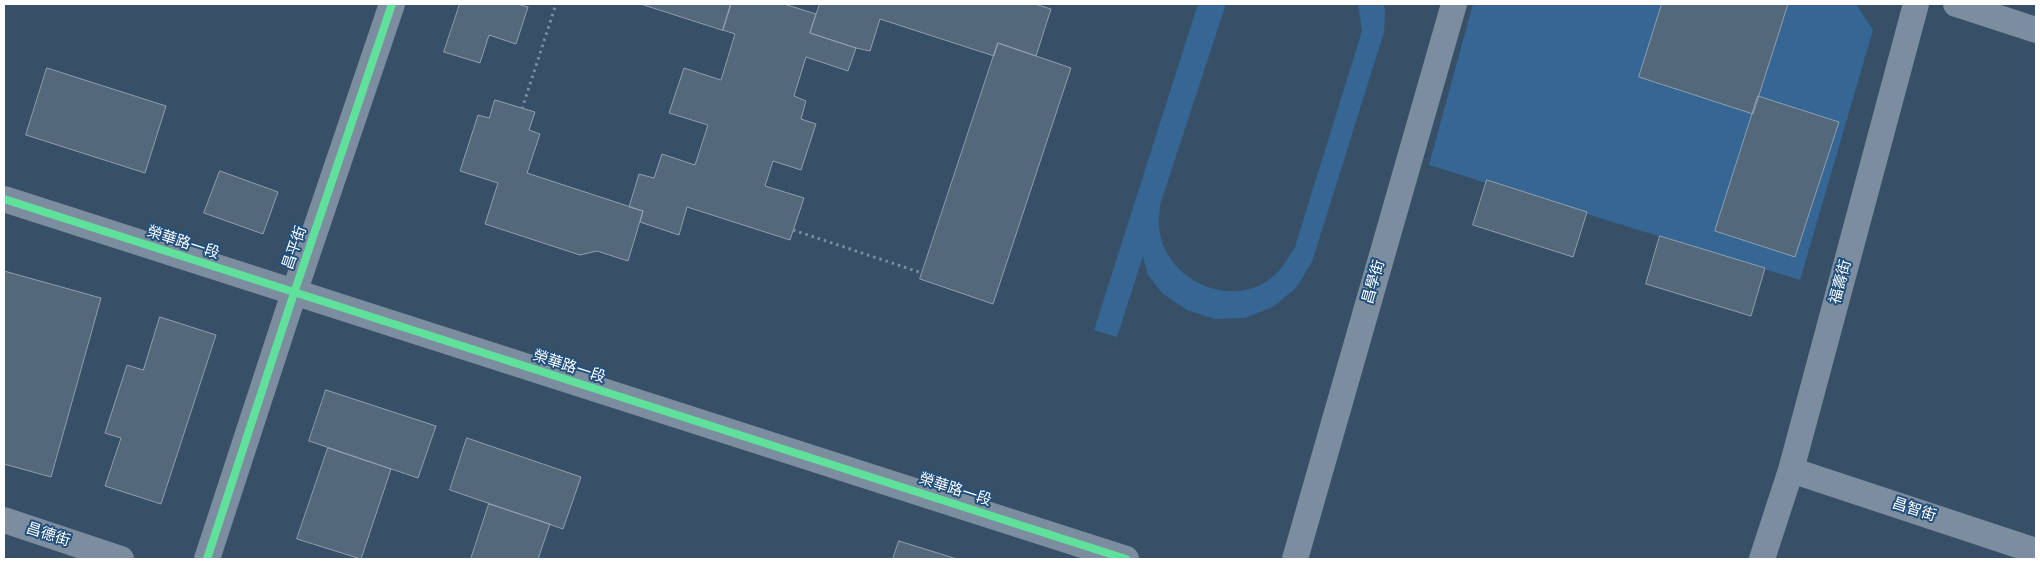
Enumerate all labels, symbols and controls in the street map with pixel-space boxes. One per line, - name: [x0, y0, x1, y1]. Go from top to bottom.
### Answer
- street label: 榮華路一段: [145, 223, 221, 263]
- street label: 昌平街: [279, 224, 311, 272]
- street label: 昌學街: [1359, 258, 1389, 306]
- street label: 福壽街: [1826, 258, 1856, 306]
- street label: 榮華路一段: [531, 347, 607, 387]
- street label: 榮華路一段: [917, 470, 993, 510]
- street label: 昌智街: [1890, 494, 1938, 526]
- street label: 昌德街: [24, 519, 72, 551]

